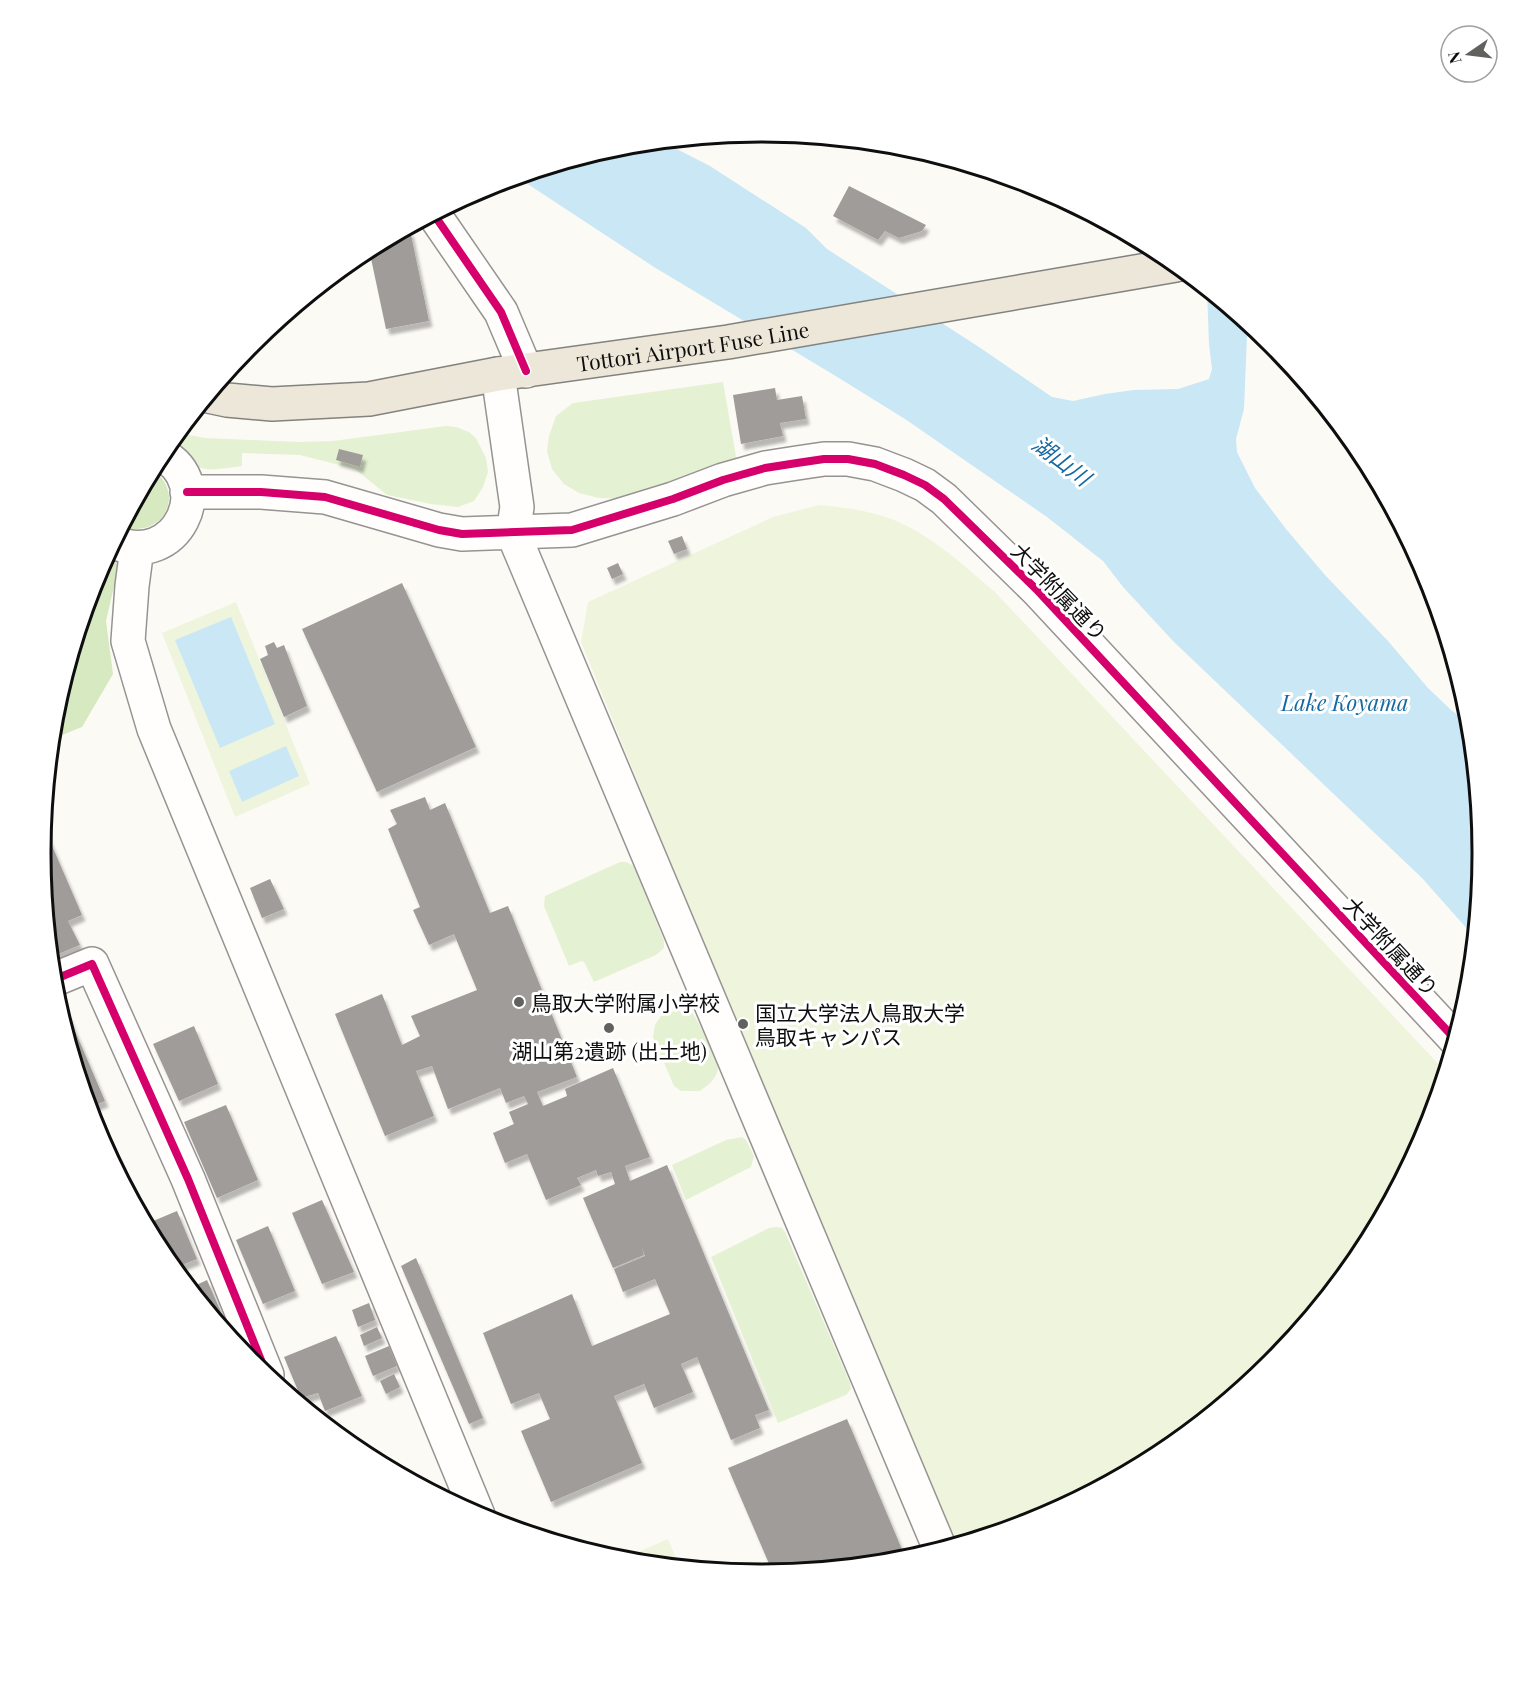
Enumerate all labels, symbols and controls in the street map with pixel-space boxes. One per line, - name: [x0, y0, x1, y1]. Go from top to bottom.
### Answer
- north arrow: [1439, 24, 1499, 84]
- text: N: [1442, 49, 1466, 66]
- street label: Tottori Airport Fuse Line: [575, 314, 811, 377]
- water label: 湖山川: [1027, 428, 1099, 493]
- street label: 大学附属通り: [1006, 536, 1114, 646]
- water label: Lake Koyama: [1280, 687, 1409, 717]
- street label: 大学附属通り: [1339, 890, 1445, 1002]
- place label: 鳥取大学附属小学校: [531, 988, 720, 1016]
- marker: 鳥取大学附属小学校: [512, 995, 526, 1009]
- place label: 国立大学法人鳥取大学 鳥取キャンパス: [755, 998, 965, 1050]
- marker: 国立大学法人鳥取大学 鳥取キャンパス: [736, 1017, 750, 1031]
- marker: 湖山第2遺跡 (出土地): [602, 1021, 616, 1035]
- place label: 湖山第2遺跡 (出土地): [511, 1036, 707, 1064]

